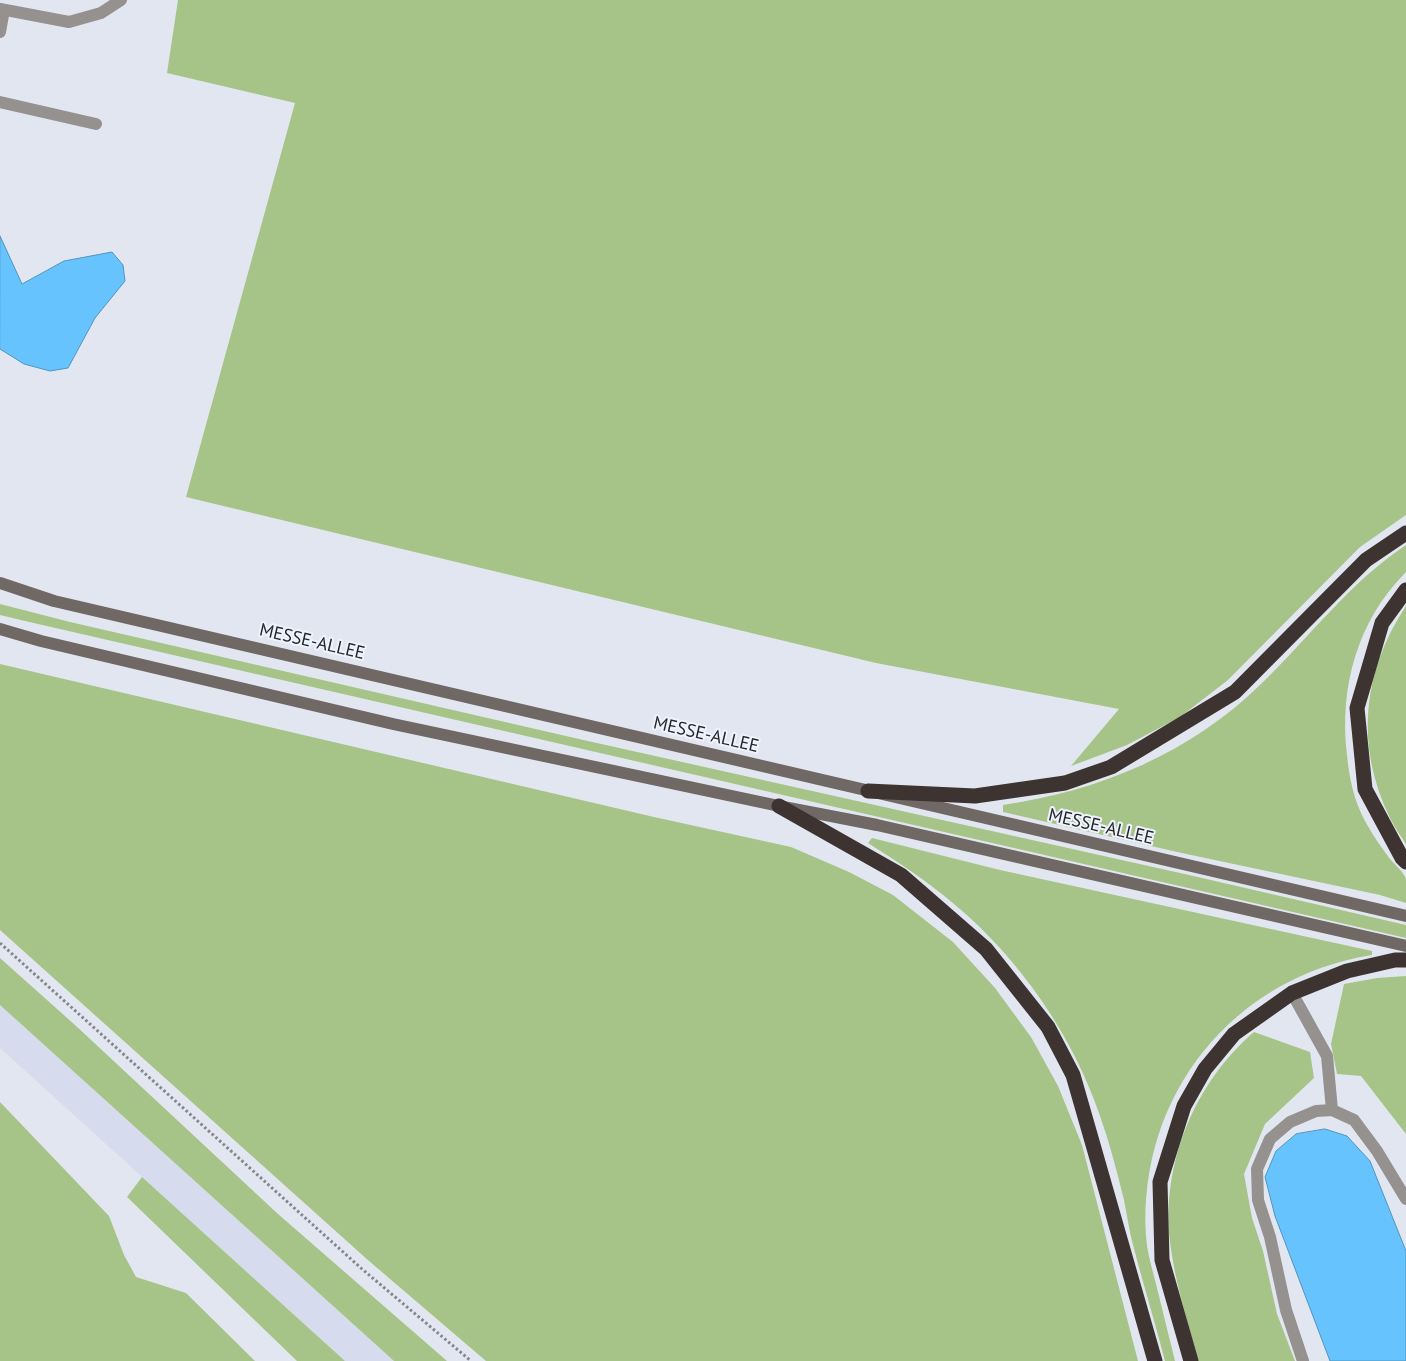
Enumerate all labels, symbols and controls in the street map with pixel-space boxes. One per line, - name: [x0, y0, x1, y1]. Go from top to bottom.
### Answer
- street label: MESSE-ALLEE: [257, 619, 367, 665]
- street label: MESSE-ALLEE: [651, 712, 761, 758]
- street label: MESSE-ALLEE: [1046, 804, 1156, 850]

